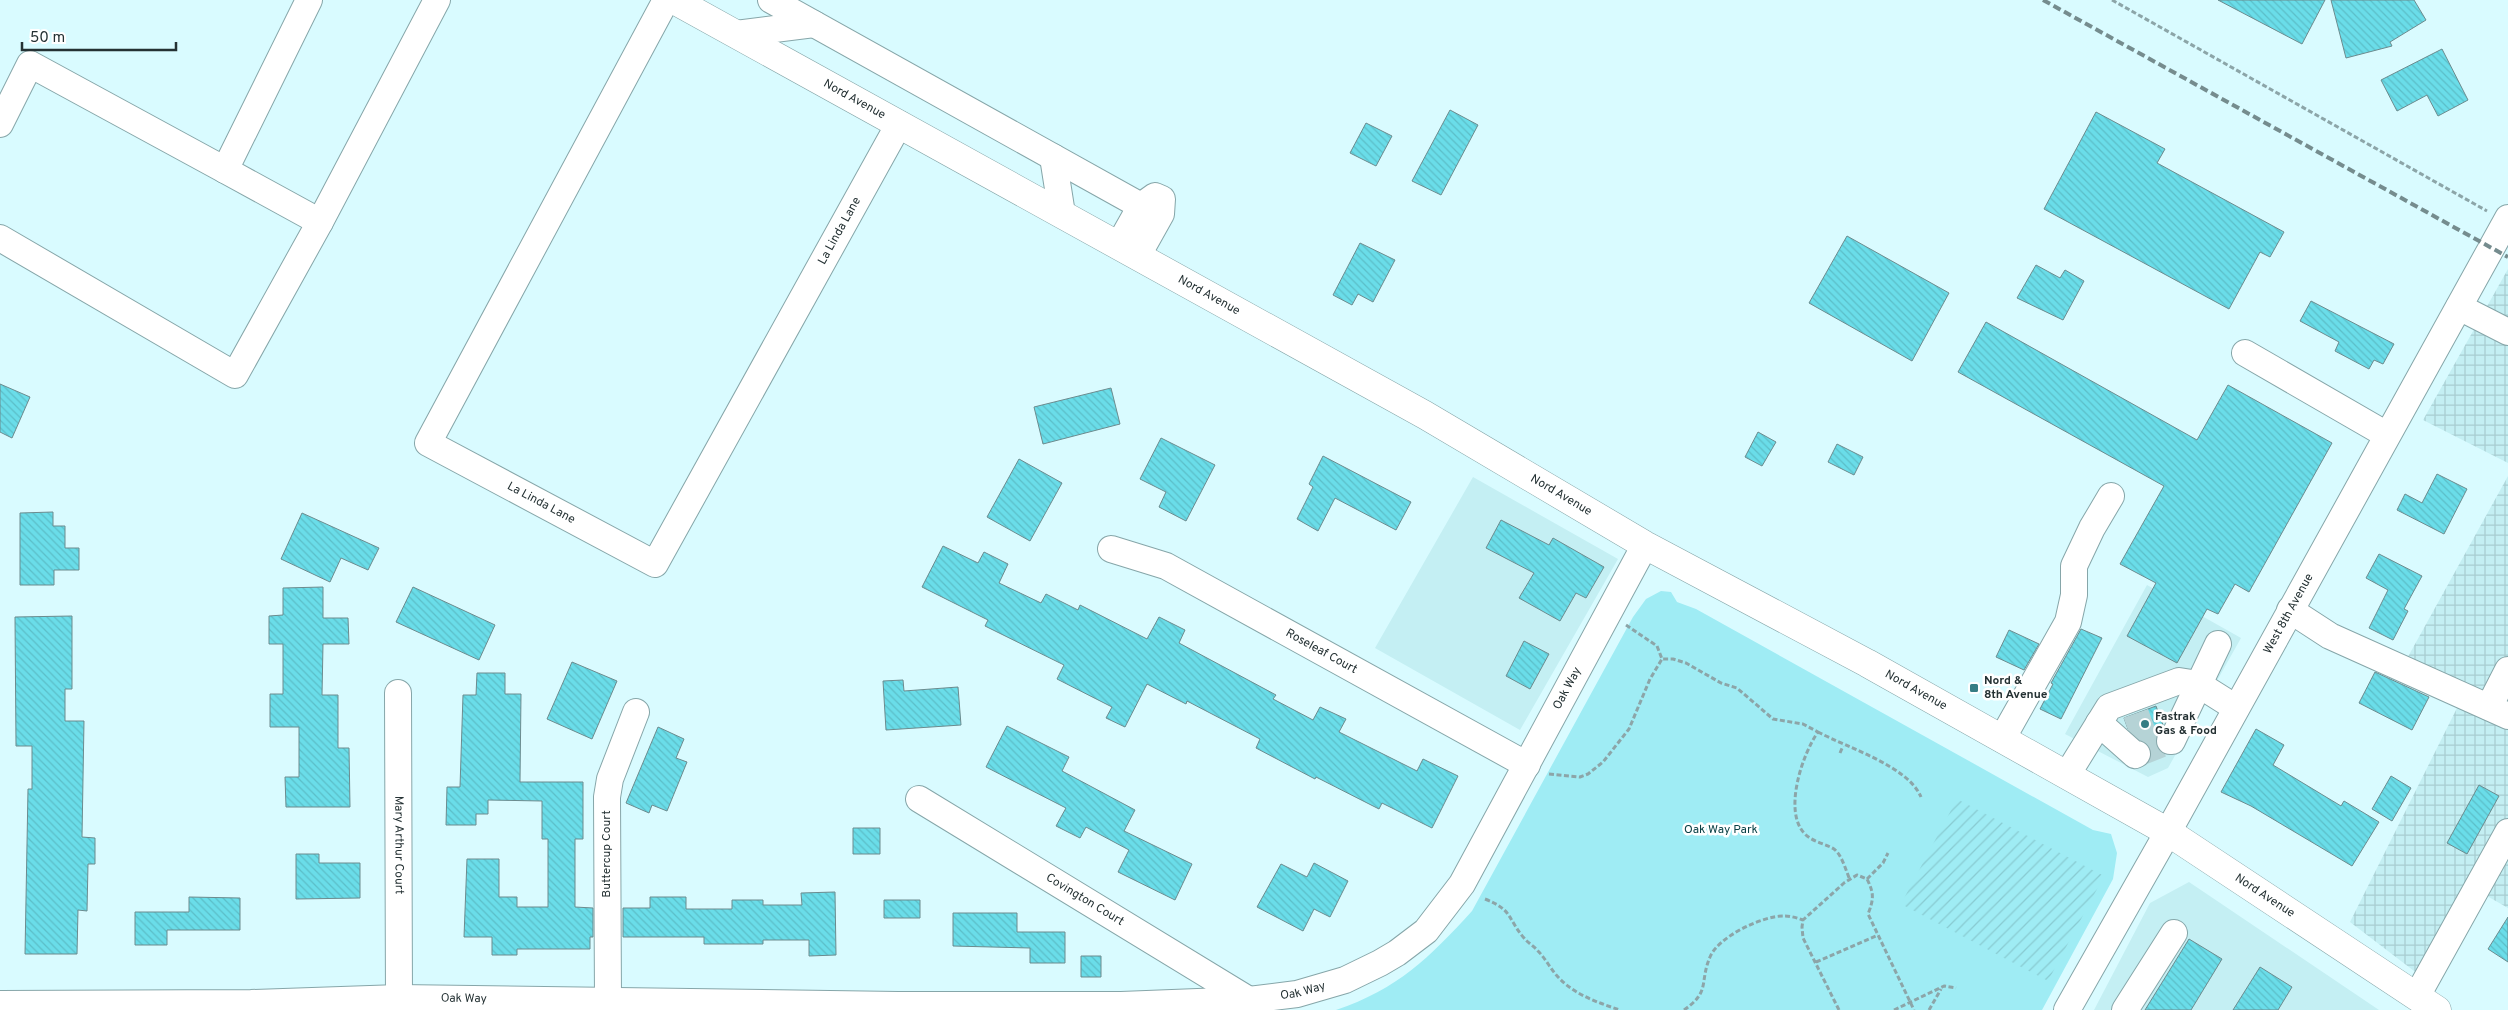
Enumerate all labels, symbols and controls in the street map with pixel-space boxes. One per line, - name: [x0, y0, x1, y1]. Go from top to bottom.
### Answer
- scale bar: [22, 20, 176, 52]
- text: 50 m: [30, 29, 65, 48]
- street label: Nord Avenue: [820, 76, 888, 123]
- street label: La Linda Lane: [815, 194, 865, 268]
- street label: Nord Avenue: [1175, 272, 1243, 319]
- street label: Nord Avenue: [1527, 471, 1595, 520]
- street label: La Linda Lane: [504, 479, 578, 528]
- street label: West 8th Avenue: [2260, 571, 2318, 657]
- street label: Roseleaf Court: [1283, 625, 1360, 678]
- street label: Oak Way: [1550, 664, 1586, 713]
- street label: Nord Avenue: [1882, 667, 1950, 714]
- place label: Nord & 8th Avenue: [1984, 673, 2048, 703]
- marker: Nord & 8th Avenue: [1968, 682, 1980, 694]
- place label: Fastrak Gas & Food: [2155, 709, 2217, 739]
- marker: Fastrak Gas & Food: [2139, 718, 2151, 730]
- street label: Mary Arthur Court: [390, 796, 407, 894]
- street label: Buttercup Court: [599, 810, 615, 898]
- park label: Oak Way Park: [1684, 822, 1758, 838]
- street label: Covington Court: [1043, 870, 1127, 930]
- street label: Nord Avenue: [2231, 870, 2298, 922]
- street label: Oak Way: [1279, 978, 1328, 1004]
- street label: Oak Way: [441, 991, 487, 1007]

